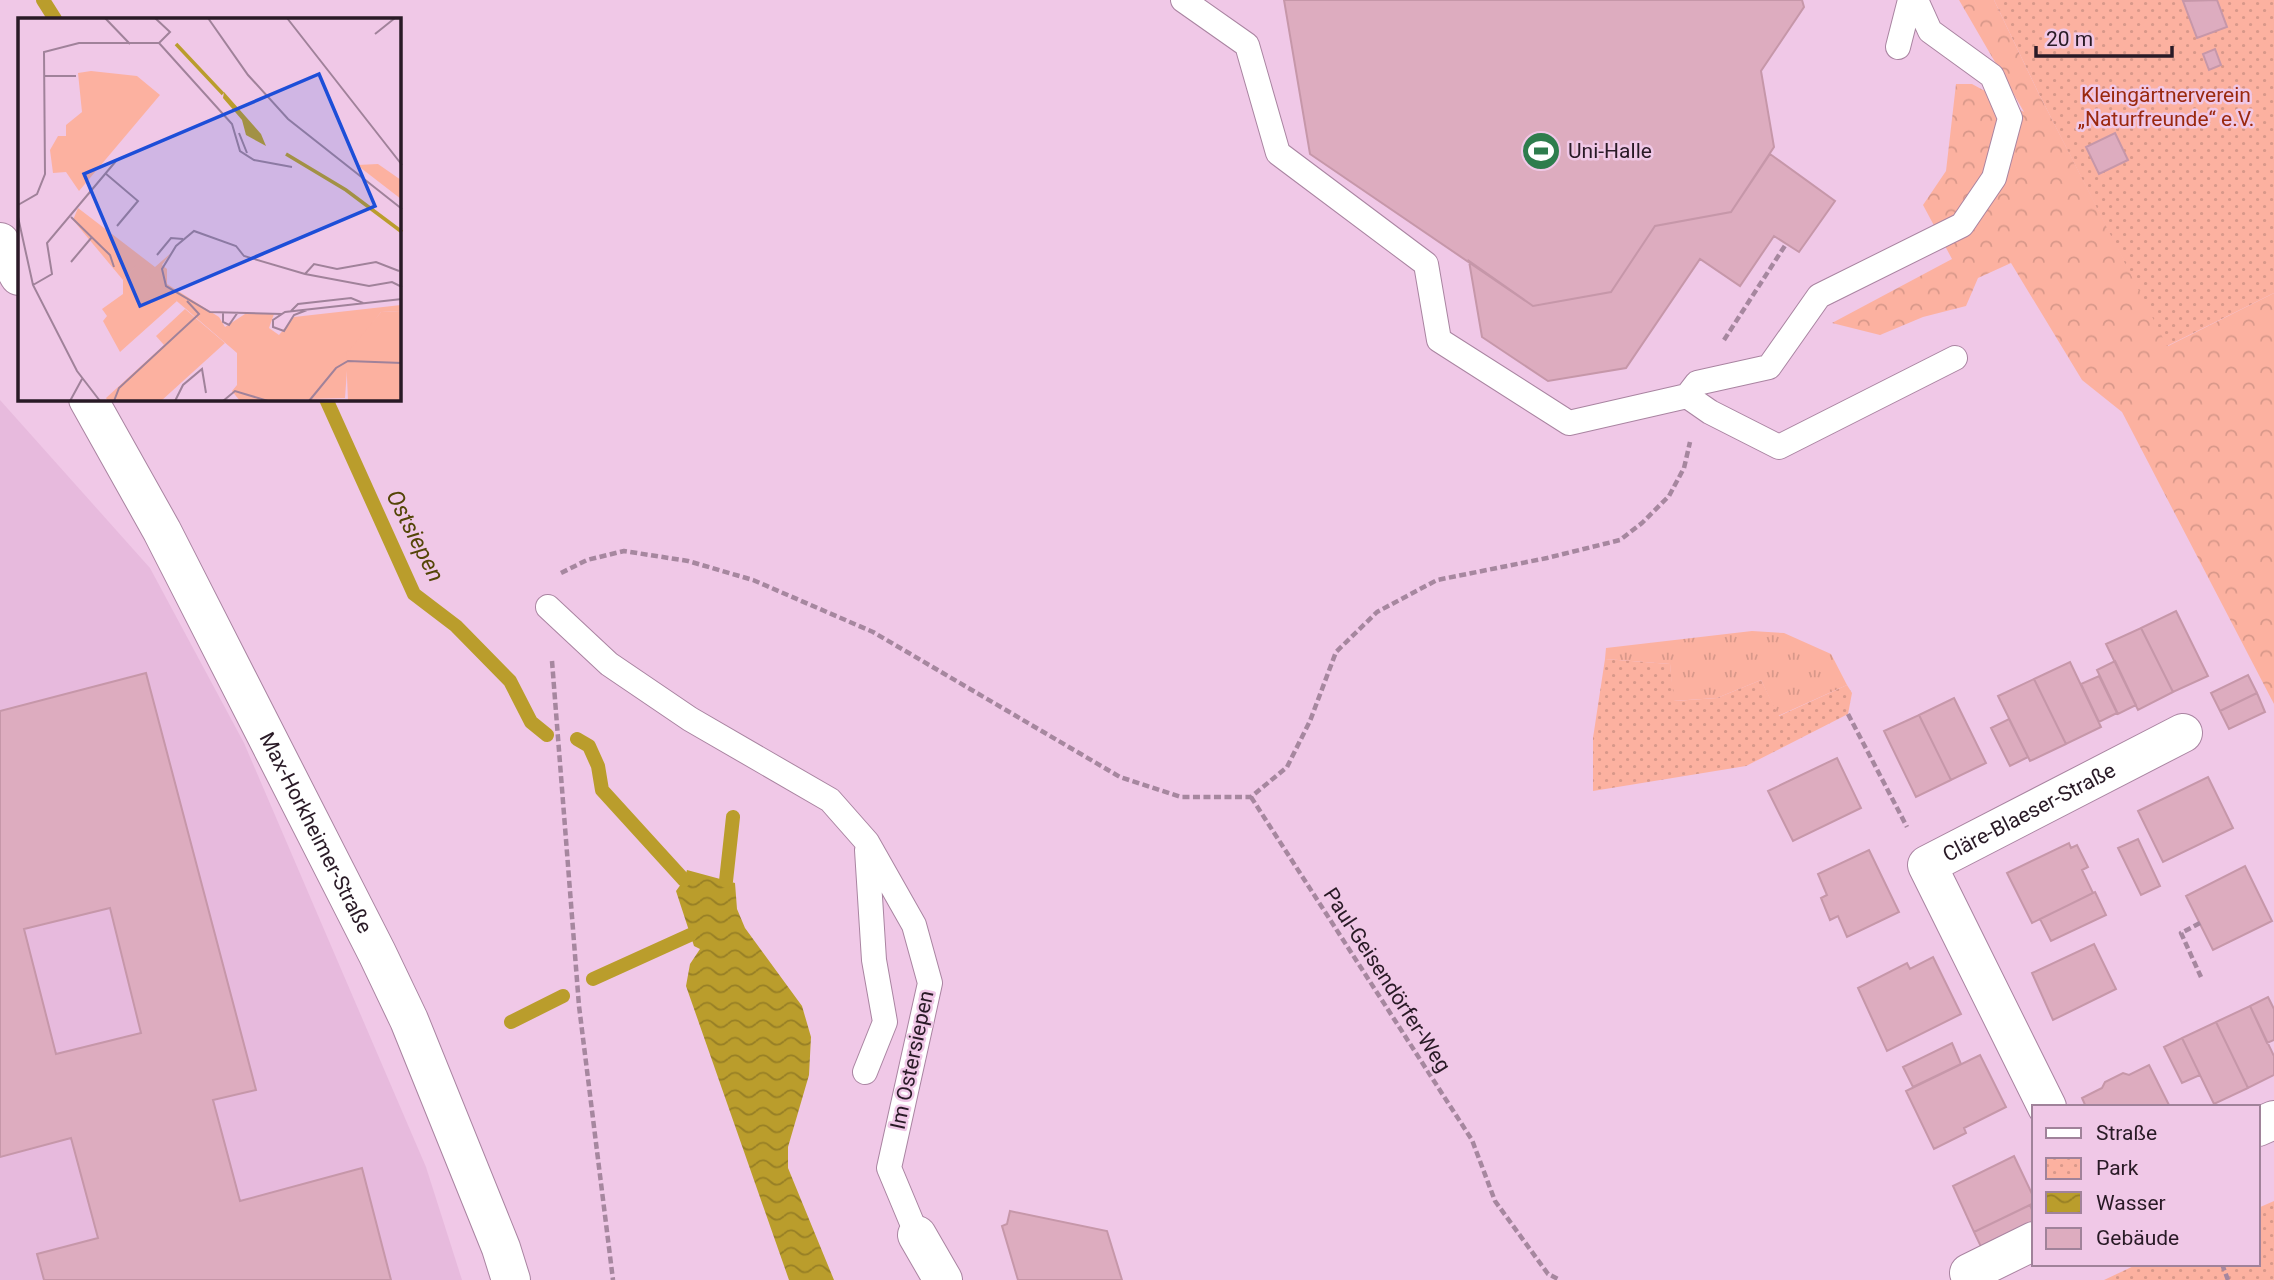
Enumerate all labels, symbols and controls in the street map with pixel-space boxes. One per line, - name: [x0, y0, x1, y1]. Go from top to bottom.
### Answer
- scale bar: [2036, 14, 2172, 58]
- inset map: [18, 18, 401, 401]
- text: 20 m: [2046, 27, 2093, 51]
- park label: Kleingärtnerverein „Naturfreunde“ e.V.: [2078, 83, 2254, 131]
- sports icon: Uni-Halle: [1520, 130, 1562, 172]
- place label: Uni-Halle: [1568, 139, 1652, 163]
- water label: Ostsiepen: [380, 485, 450, 587]
- street label: Max-Horkheimer-Straße: [255, 728, 377, 937]
- street label: Cläre-Blaeser-Straße: [1939, 758, 2119, 867]
- street label: Paul-Geisendörfer-Weg: [1318, 883, 1456, 1077]
- street label: Im Ostersiepen: [886, 988, 938, 1132]
- legend: [2032, 1105, 2260, 1266]
- text: Straße: [2096, 1121, 2157, 1145]
- text: Park: [2096, 1156, 2139, 1180]
- text: Wasser: [2096, 1191, 2166, 1215]
- text: Gebäude: [2096, 1226, 2179, 1250]

